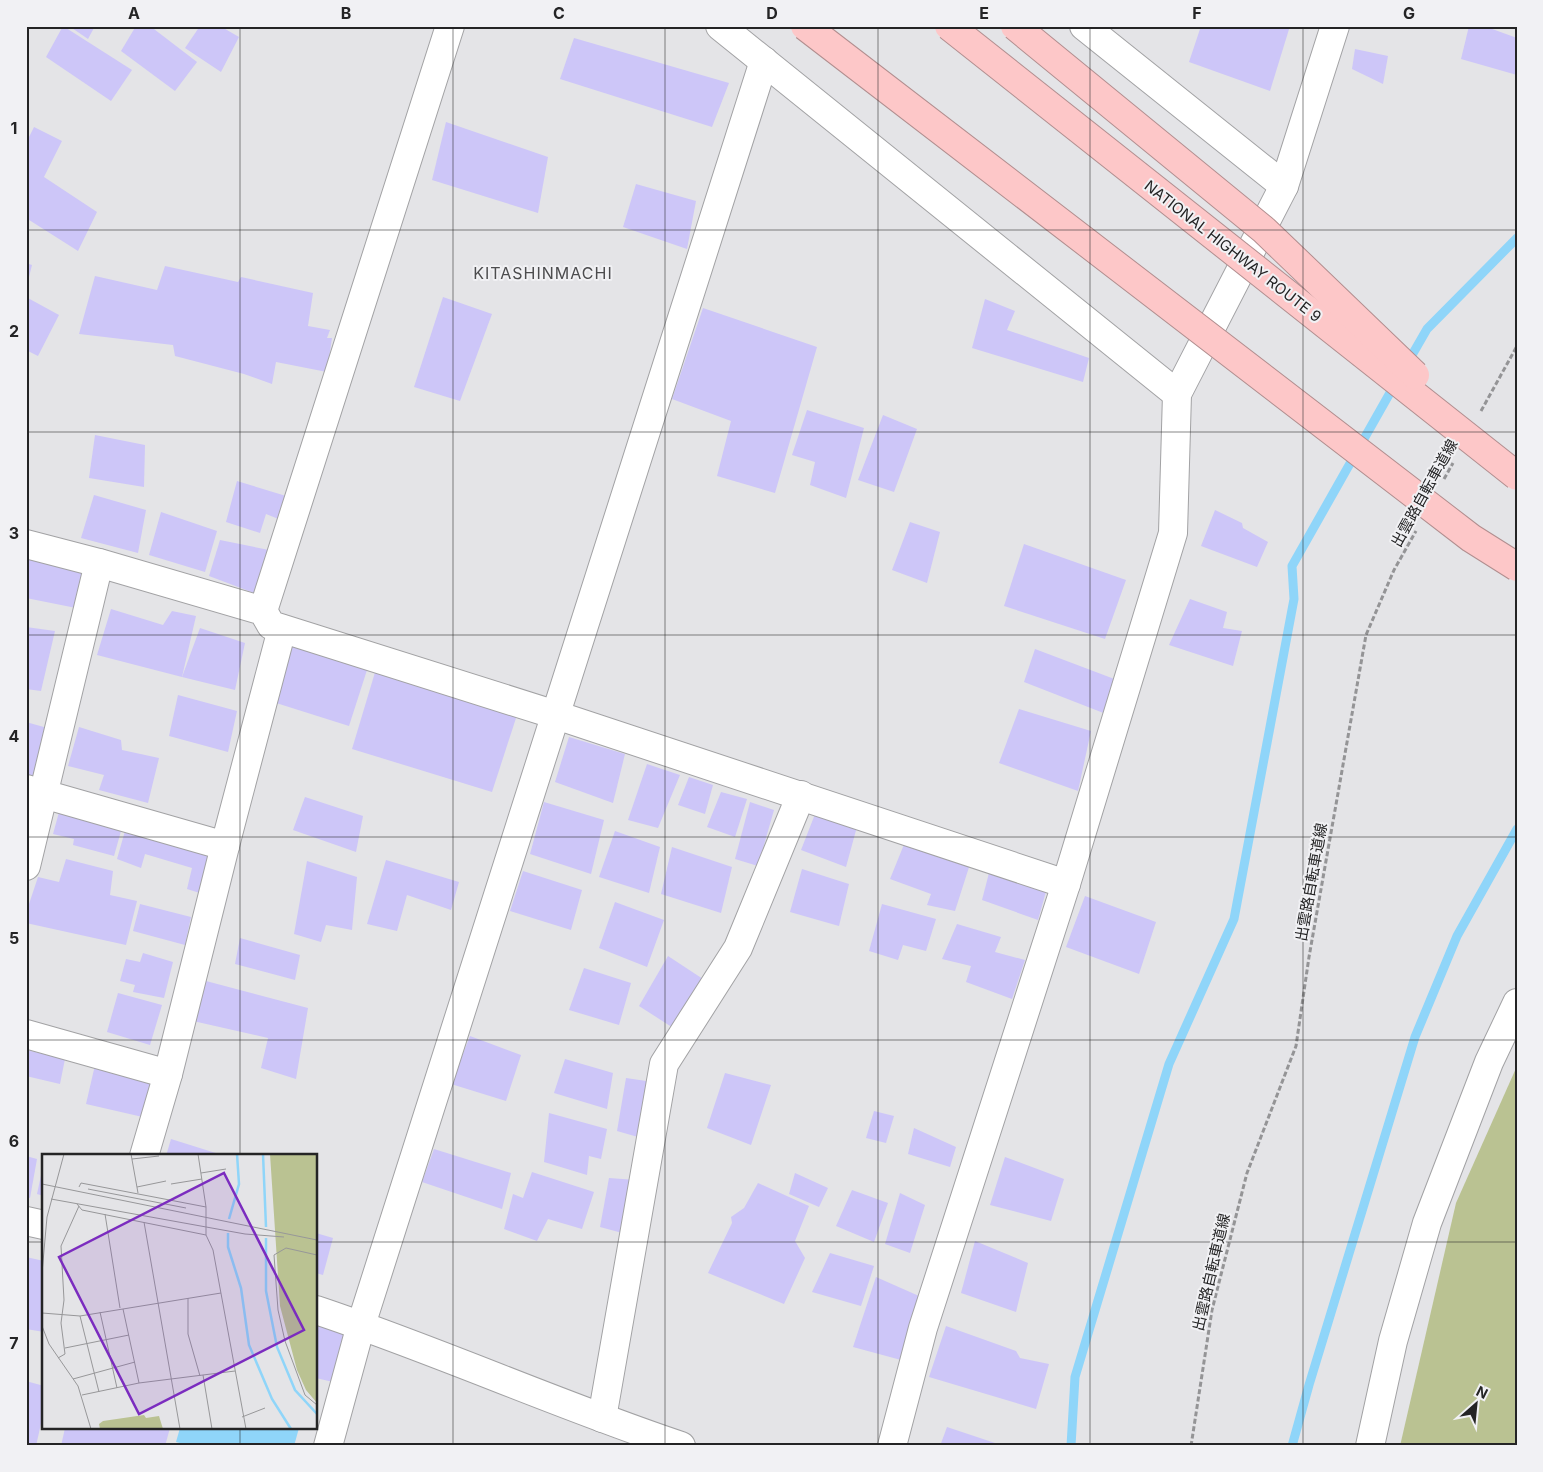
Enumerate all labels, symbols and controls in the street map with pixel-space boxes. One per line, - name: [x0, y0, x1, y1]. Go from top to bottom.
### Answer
- text: A: [128, 3, 140, 23]
- text: B: [341, 3, 351, 23]
- text: C: [553, 3, 565, 23]
- text: D: [766, 3, 778, 23]
- text: E: [979, 3, 989, 23]
- text: F: [1192, 3, 1202, 23]
- text: G: [1403, 3, 1415, 23]
- text: 1: [11, 118, 17, 138]
- street label: NATIONAL HIGHWAY ROUTE 9: [1141, 176, 1325, 326]
- district label: KITASHINMACHI: [473, 263, 613, 283]
- text: 2: [9, 321, 19, 341]
- street label: 出雲路自転車道線: [1387, 436, 1461, 550]
- text: 3: [9, 523, 19, 543]
- text: 4: [9, 726, 20, 746]
- street label: 出雲路自転車道線: [1291, 821, 1331, 943]
- text: 5: [9, 928, 19, 948]
- text: 6: [9, 1131, 19, 1151]
- inset map: [42, 1154, 318, 1430]
- street label: 出雲路自転車道線: [1188, 1211, 1234, 1333]
- text: 7: [9, 1333, 19, 1353]
- north arrow: [1450, 1380, 1500, 1430]
- text: N: [1474, 1382, 1491, 1402]

